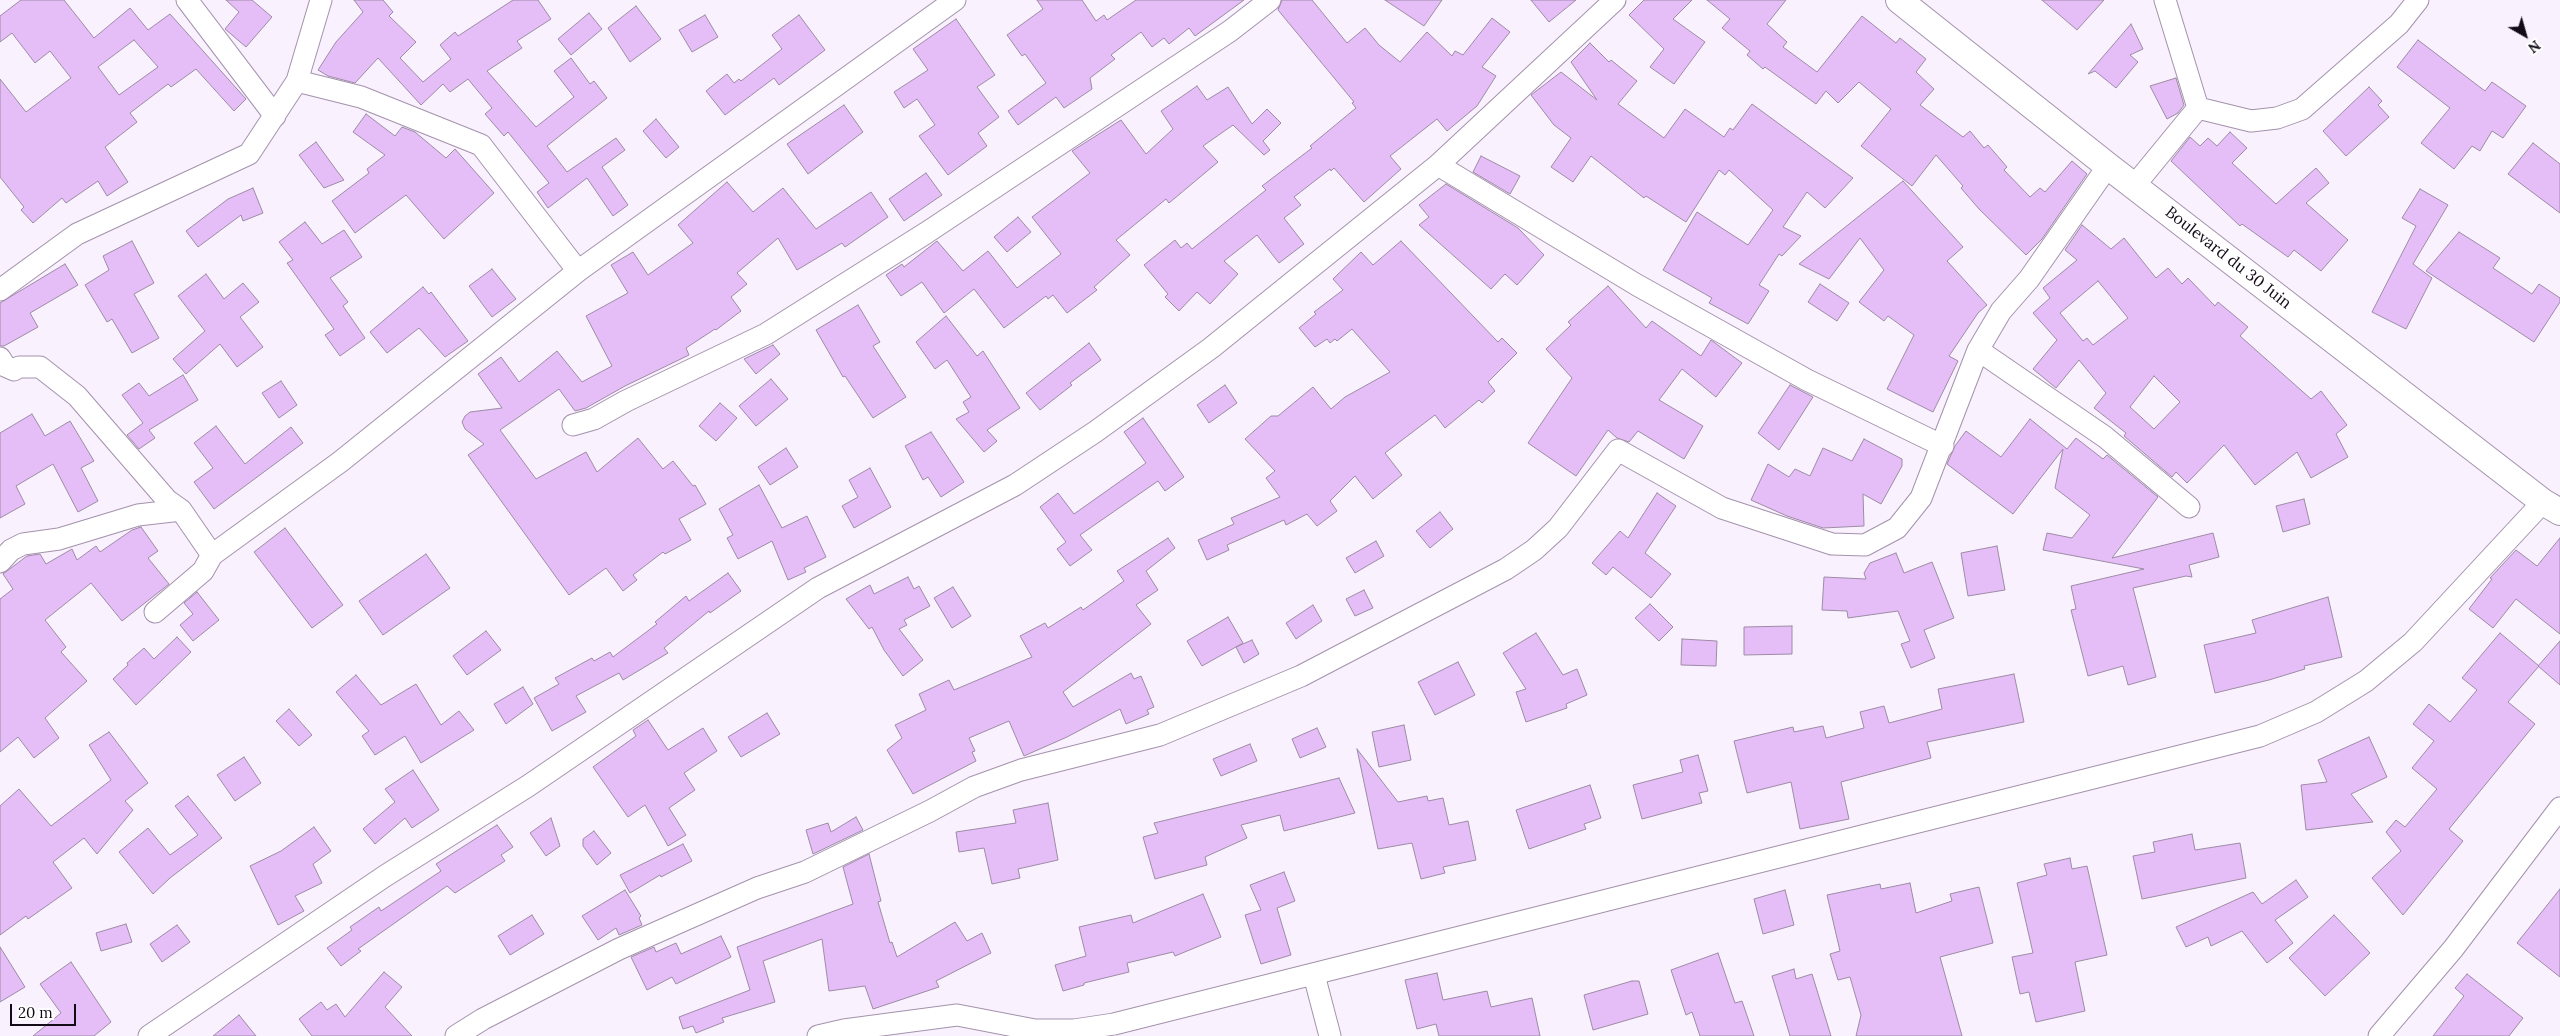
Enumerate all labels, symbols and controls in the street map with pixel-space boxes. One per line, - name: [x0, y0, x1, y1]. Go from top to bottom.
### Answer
- north arrow: [2500, 10, 2550, 60]
- text: N: [2524, 36, 2544, 57]
- street label: Boulevard du 30 Juin: [2161, 203, 2295, 313]
- scale bar: [12, 994, 79, 1026]
- text: 20 m: [18, 1003, 53, 1022]

